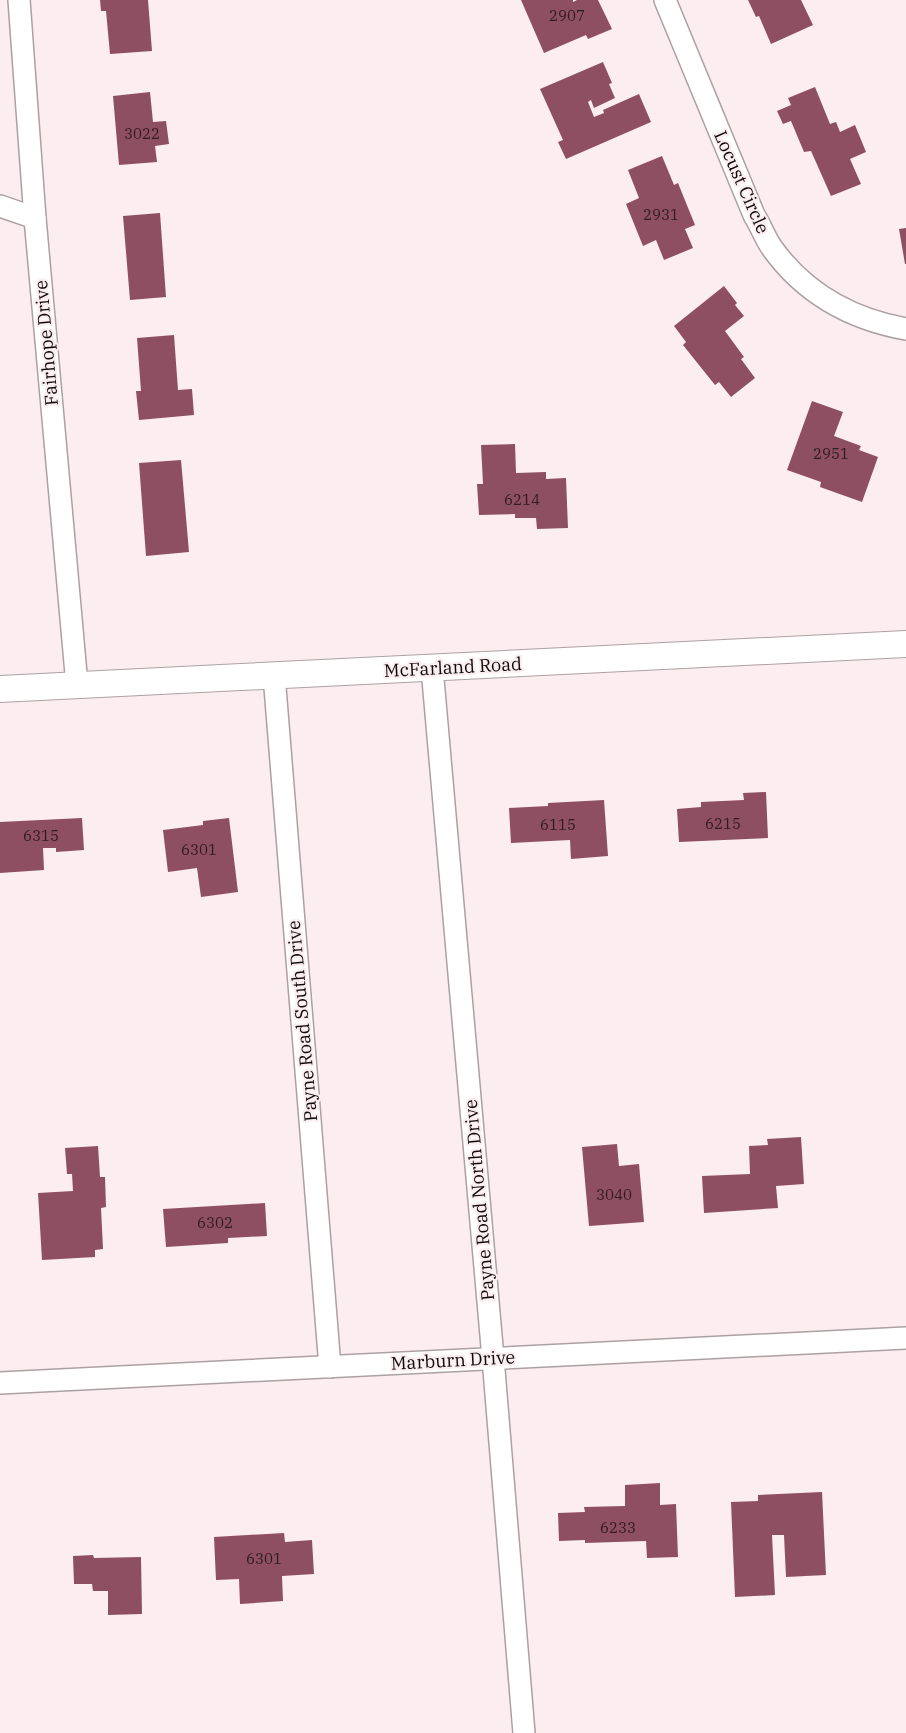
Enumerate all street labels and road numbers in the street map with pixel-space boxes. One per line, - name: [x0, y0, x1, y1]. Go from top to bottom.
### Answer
- street label: Locust Circle: [709, 127, 775, 237]
- street label: Fairhope Drive: [29, 279, 63, 407]
- street label: McFarland Road: [383, 652, 523, 682]
- street label: Payne Road South Drive: [282, 920, 322, 1122]
- street label: Payne Road North Drive: [459, 1098, 499, 1302]
- street label: Marburn Drive: [390, 1345, 516, 1375]

